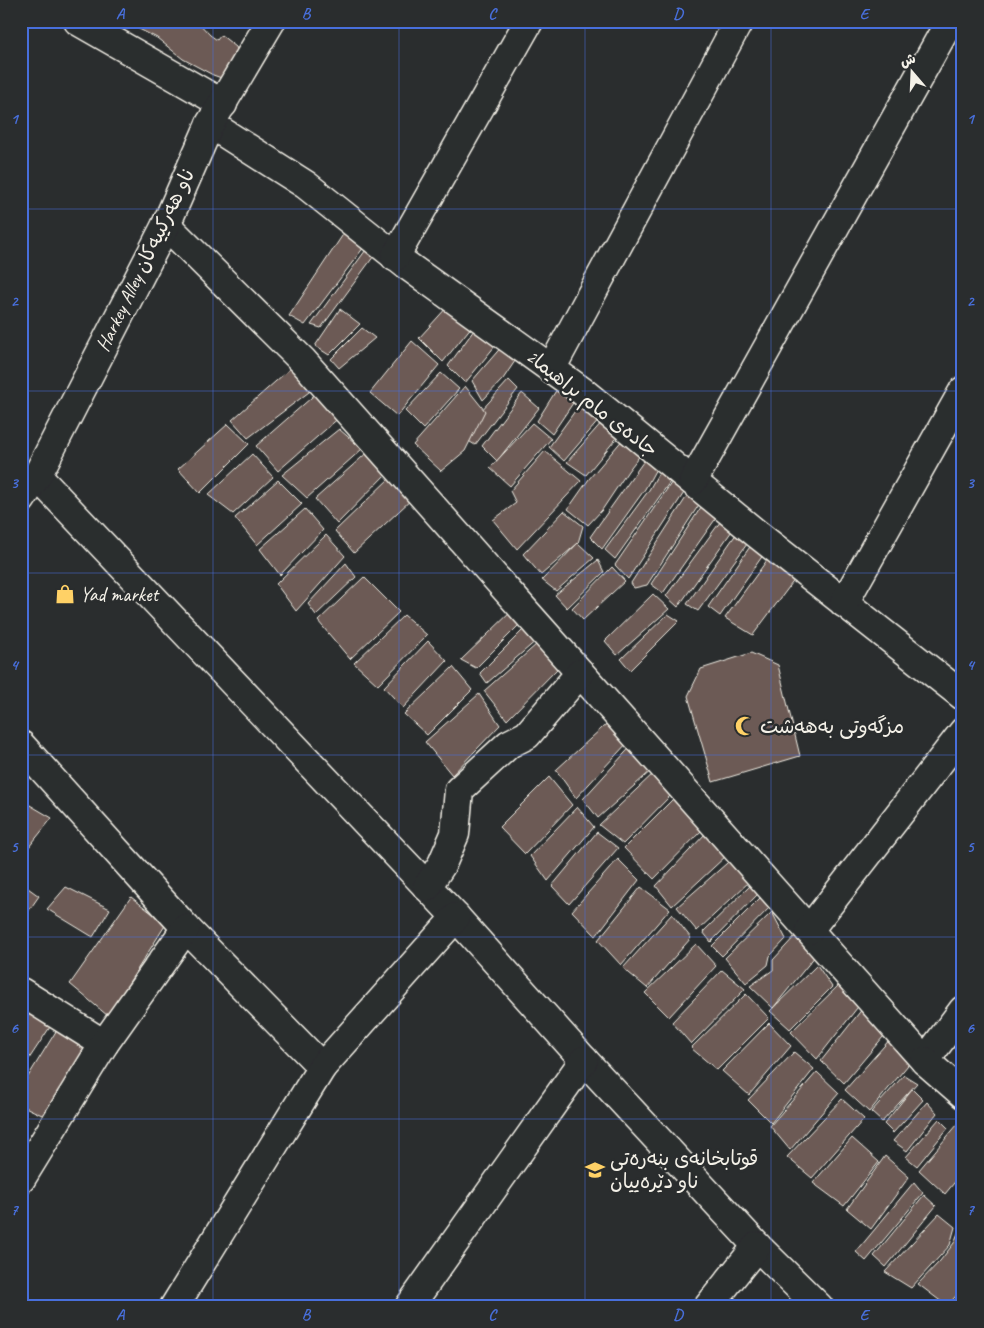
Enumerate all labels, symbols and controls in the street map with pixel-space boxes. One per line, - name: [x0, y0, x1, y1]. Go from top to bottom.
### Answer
- text: A: [116, 4, 126, 24]
- text: B: [302, 4, 312, 24]
- text: C: [488, 4, 498, 24]
- text: D: [673, 4, 684, 24]
- text: E: [860, 4, 871, 24]
- north arrow: [886, 48, 936, 98]
- text: ش: [898, 50, 918, 71]
- text: 1: [10, 109, 19, 129]
- text: 1: [966, 109, 975, 129]
- street label: Harkey Alley ناو هەركييەكان: [90, 165, 200, 355]
- text: 2: [10, 291, 19, 311]
- text: 2: [966, 291, 975, 311]
- street label: جادەی مام براهیما2: [520, 344, 663, 464]
- text: 3: [10, 473, 19, 493]
- text: 3: [966, 473, 975, 493]
- place label: Yad market: [80, 582, 160, 607]
- shop icon: Yad market: [54, 583, 76, 605]
- text: 4: [10, 655, 19, 675]
- text: 4: [966, 655, 975, 675]
- place label: مزگەوتی بەهەشت: [760, 714, 904, 739]
- mosque icon: مزگەوتی بەهەشت: [734, 715, 756, 737]
- text: 5: [11, 837, 20, 857]
- text: 5: [967, 837, 976, 857]
- text: 6: [10, 1018, 19, 1038]
- text: 6: [966, 1018, 975, 1038]
- place label: قوتابخانەى بنەرەتى ناو دێرەييان: [610, 1146, 758, 1194]
- school or university icon: قوتابخانەى بنەرەتى ناو دێرەييان: [584, 1159, 606, 1181]
- text: 7: [10, 1200, 19, 1220]
- text: 7: [966, 1200, 975, 1220]
- text: A: [116, 1305, 126, 1325]
- text: B: [302, 1305, 312, 1325]
- text: C: [488, 1305, 498, 1325]
- text: D: [673, 1305, 684, 1325]
- text: E: [860, 1305, 871, 1325]

